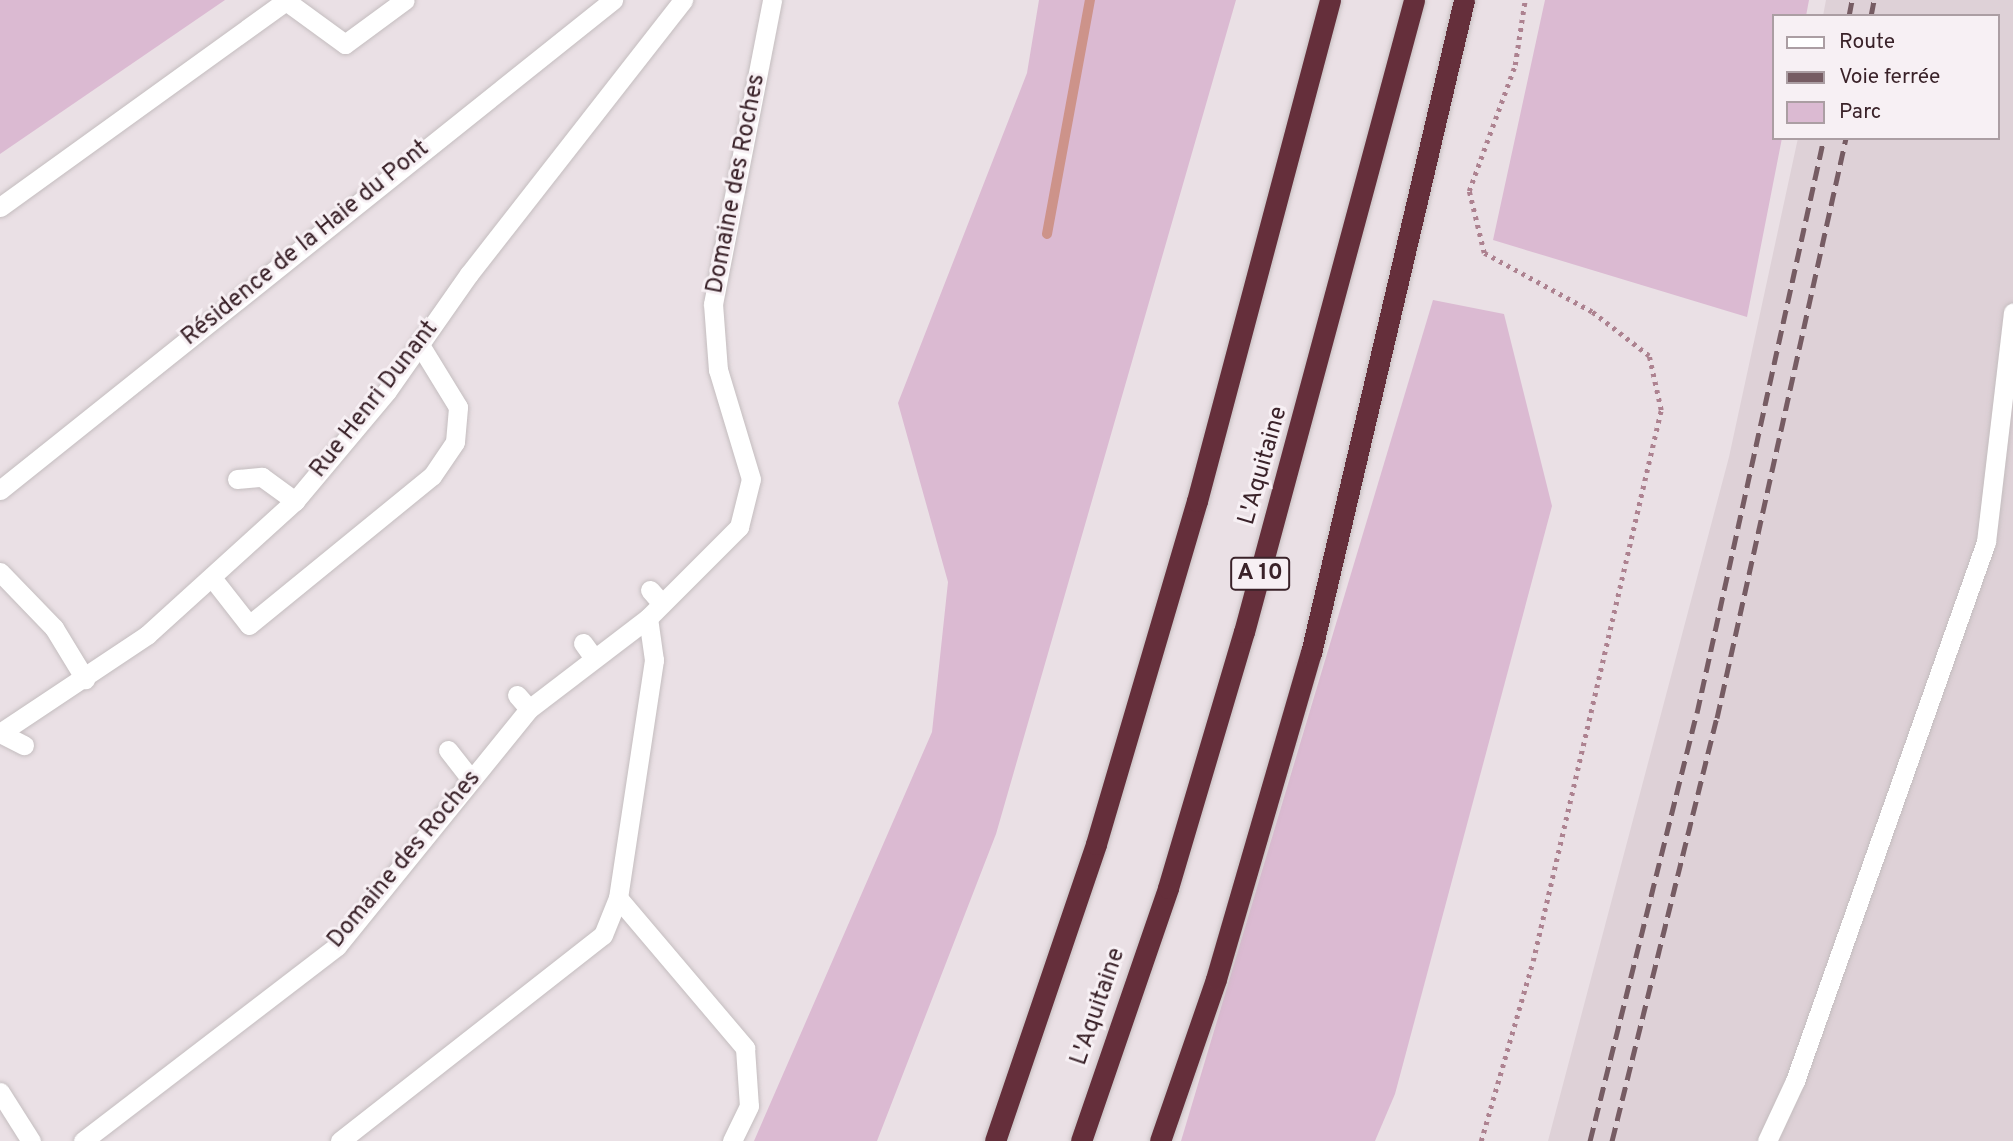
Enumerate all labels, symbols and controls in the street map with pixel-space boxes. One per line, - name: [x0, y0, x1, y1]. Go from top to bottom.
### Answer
- legend: [1772, 14, 1999, 140]
- text: Route: [1839, 29, 1895, 56]
- text: Voie ferrée: [1839, 64, 1940, 91]
- street label: Domaine des Roches: [702, 72, 772, 296]
- text: Parc: [1839, 99, 1881, 126]
- street label: Résidence de la Haie du Pont: [176, 135, 436, 353]
- street label: Rue Henri Dunant: [305, 316, 445, 484]
- street label: L'Aquitaine: [1233, 403, 1295, 529]
- road number: A 10: [1228, 554, 1292, 594]
- street label: Domaine des Roches: [322, 765, 488, 955]
- street label: L'Aquitaine: [1066, 945, 1132, 1069]

